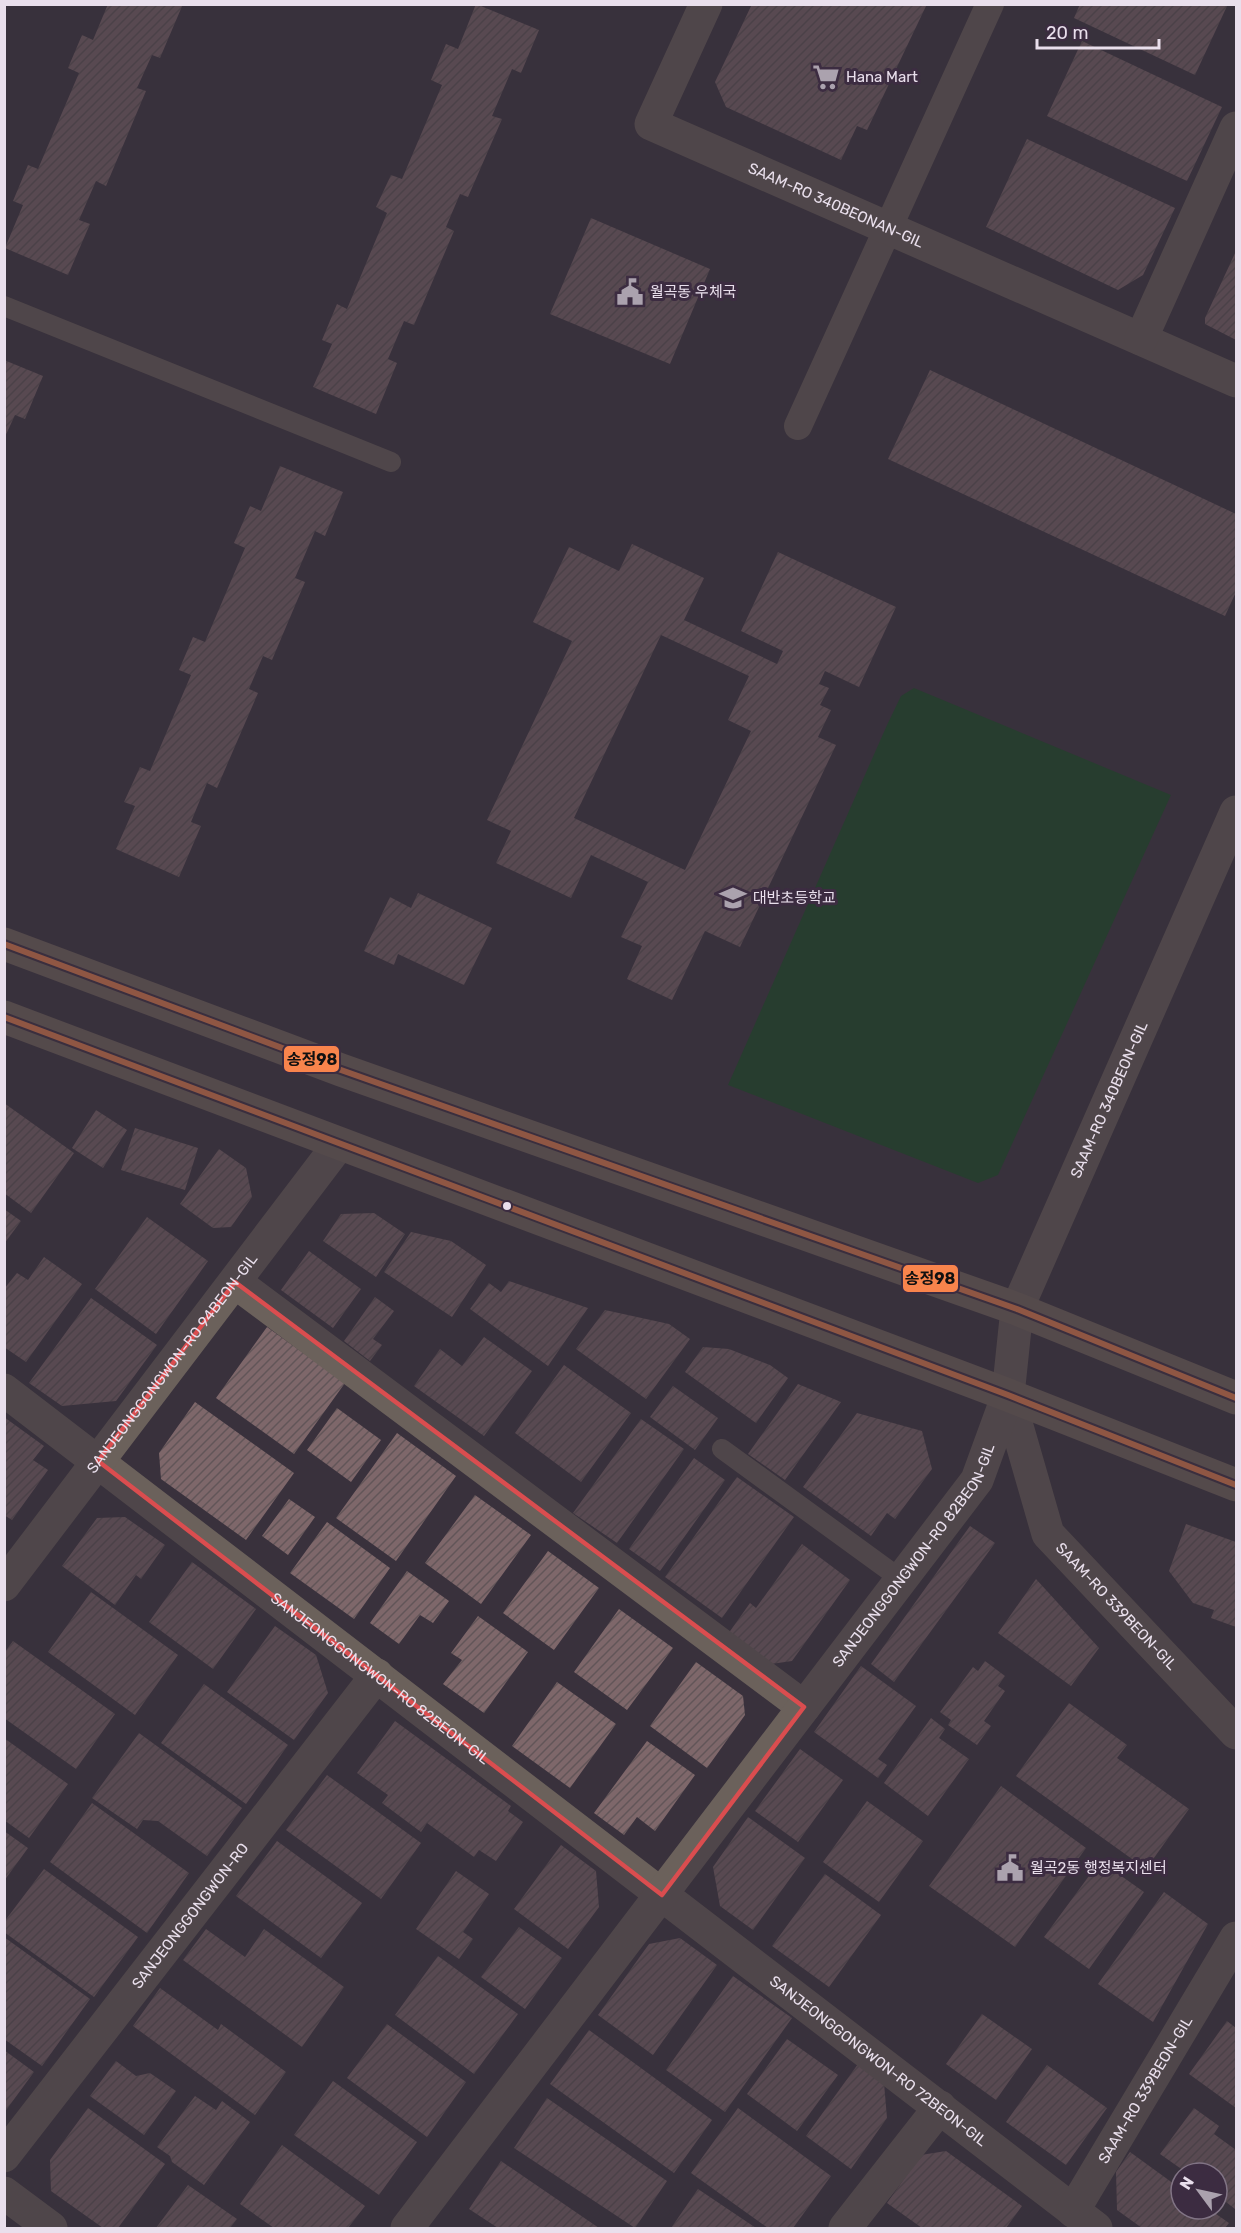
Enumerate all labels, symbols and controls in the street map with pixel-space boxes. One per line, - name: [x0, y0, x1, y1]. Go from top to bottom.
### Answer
- scale bar: [1037, 12, 1158, 50]
- text: 20 m: [1046, 22, 1088, 44]
- supermarket icon: Hana Mart: [811, 62, 841, 92]
- place label: Hana Mart: [846, 68, 918, 86]
- street label: SAAM-RO 340BEONAN-GIL: [745, 159, 927, 252]
- public building icon: 월곡동 우체국: [615, 277, 645, 307]
- place label: 월곡동 우체국: [650, 283, 736, 301]
- school or university icon: 대반초등학교: [718, 883, 748, 913]
- place label: 대반초등학교: [753, 889, 836, 907]
- street label: SAAM-RO 340BEON-GIL: [1067, 1018, 1152, 1181]
- line badge: 송정98: [283, 1045, 340, 1073]
- text: 송정98: [287, 1050, 337, 1069]
- unlabelled marker: [501, 1200, 513, 1212]
- street label: SANJEONGGONGWON-RO 94BEON-GIL: [83, 1250, 262, 1477]
- line badge: 송정98: [902, 1264, 959, 1293]
- text: 송정98: [905, 1269, 955, 1288]
- street label: SANJEONGGONGWON-RO 82BEON-GIL: [829, 1441, 999, 1671]
- street label: SAAM-RO 339BEON-GIL: [1052, 1539, 1181, 1674]
- street label: SANJEONGGONGWON-RO 82BEON-GIL: [267, 1589, 493, 1769]
- street label: SANJEONGGONGWON-RO: [128, 1839, 252, 1992]
- public building icon: 월곡2동 행정복지센터: [995, 1853, 1025, 1883]
- place label: 월곡2동 행정복지센터: [1030, 1859, 1167, 1877]
- street label: SANJEONGGONGWON-RO 72BEON-GIL: [766, 1972, 991, 2150]
- street label: SAAM-RO 339BEON-GIL: [1094, 2013, 1196, 2167]
- north arrow: [1169, 2161, 1229, 2221]
- text: N: [1176, 2173, 1198, 2193]

